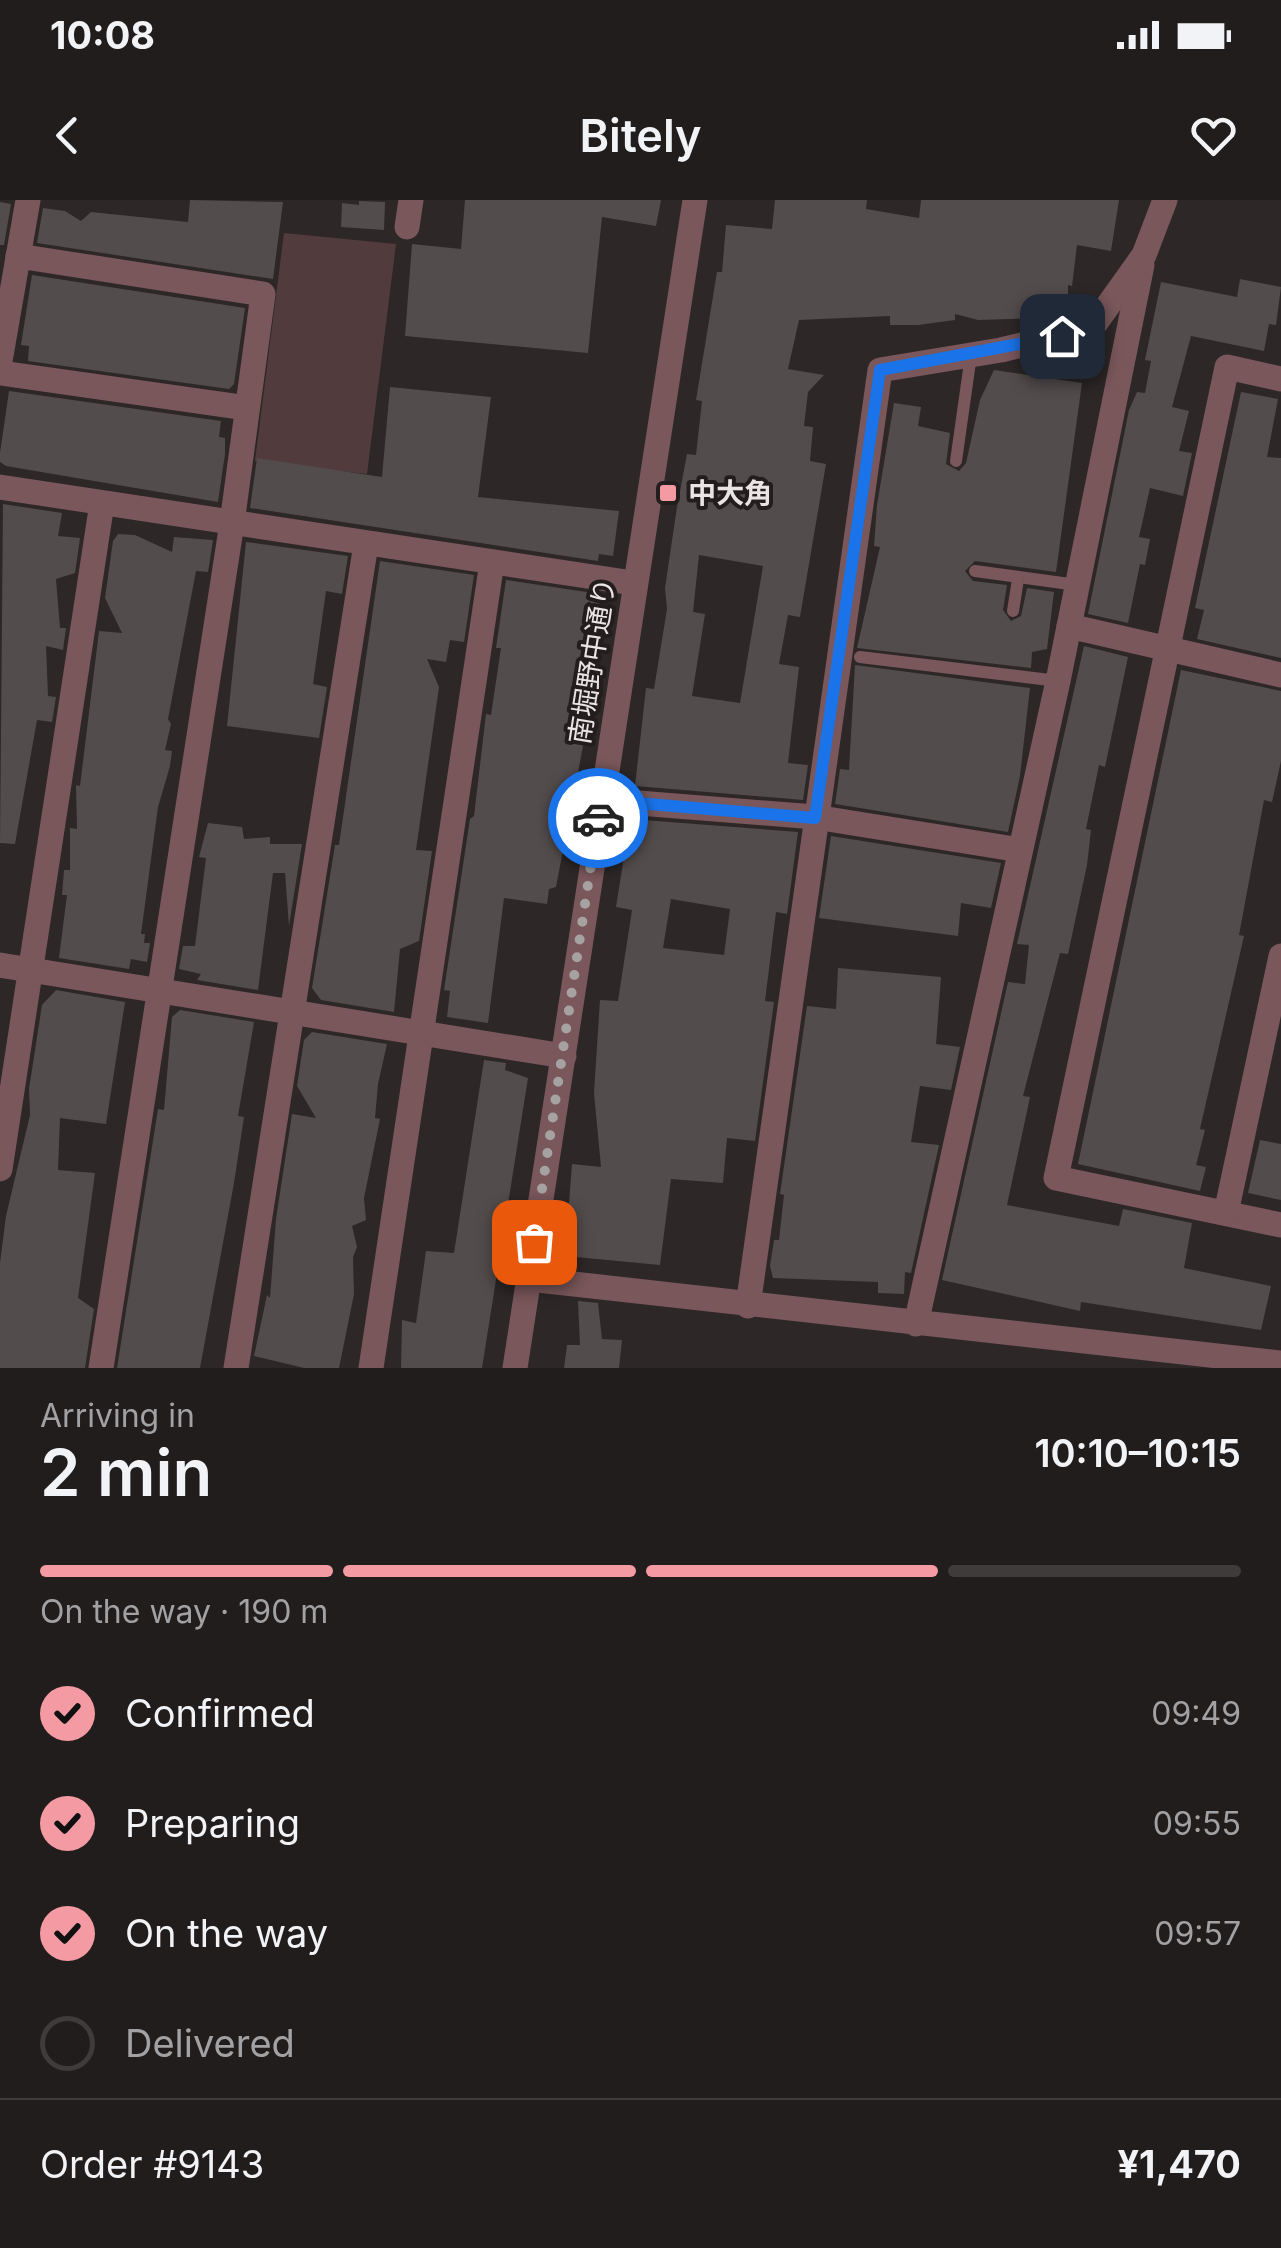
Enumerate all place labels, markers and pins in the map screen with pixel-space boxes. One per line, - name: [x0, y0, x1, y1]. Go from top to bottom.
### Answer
- pin: [1020, 294, 1105, 379]
- place label: 中大角: [688, 476, 772, 510]
- marker: 中大角: [657, 482, 679, 504]
- pin: [492, 1200, 577, 1285]

